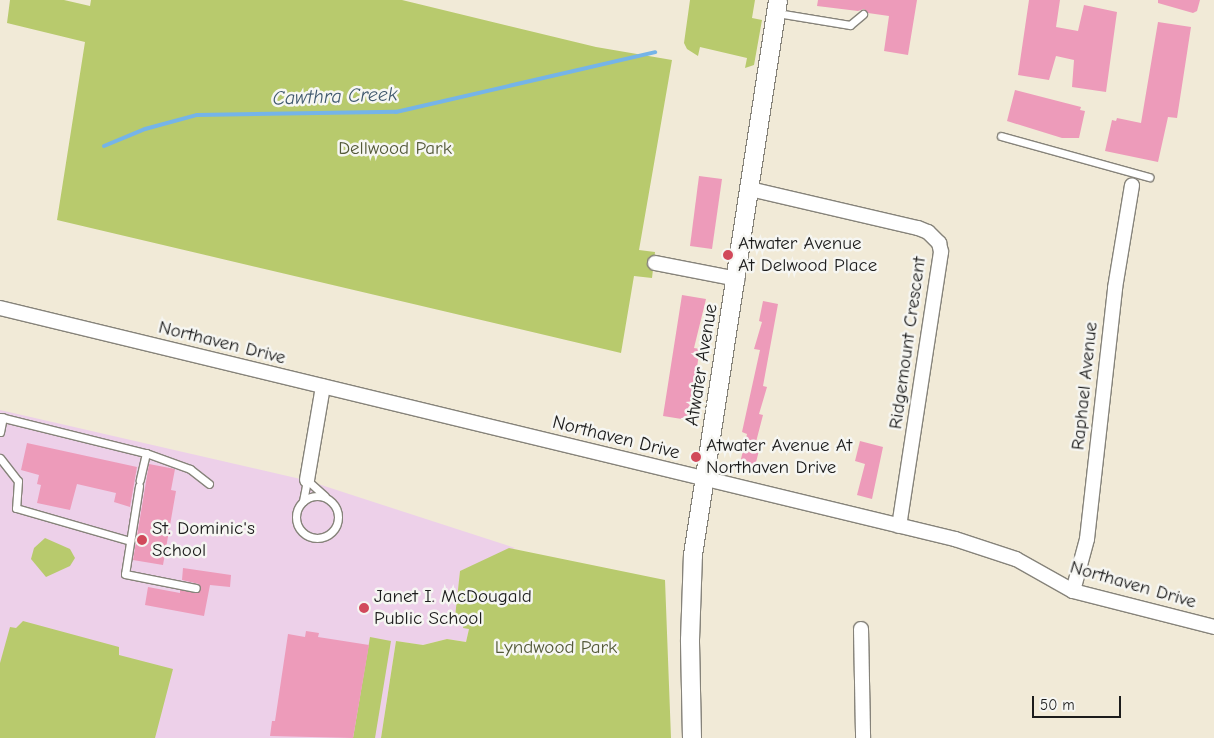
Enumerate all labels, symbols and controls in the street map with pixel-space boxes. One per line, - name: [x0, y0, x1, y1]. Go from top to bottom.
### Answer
- water label: Cawthra Creek: [272, 82, 398, 110]
- park label: Dellwood Park: [338, 138, 452, 160]
- place label: Atwater Avenue At Delwood Place: [738, 233, 877, 277]
- marker: Atwater Avenue At Delwood Place: [722, 249, 734, 261]
- street label: Ridgemount Crescent: [885, 255, 931, 431]
- street label: Atwater Avenue: [681, 302, 723, 428]
- street label: Northaven Drive: [156, 316, 288, 370]
- street label: Raphael Avenue: [1067, 321, 1103, 451]
- street label: Northaven Drive: [550, 411, 682, 465]
- place label: Atwater Avenue At Northaven Drive: [706, 435, 852, 479]
- marker: Atwater Avenue At Northaven Drive: [690, 451, 702, 463]
- place label: St. Dominic's School: [152, 518, 255, 562]
- marker: St. Dominic's School: [136, 534, 148, 546]
- street label: Northaven Drive: [1067, 556, 1199, 614]
- place label: Janet I. McDougald Public School: [374, 586, 532, 630]
- marker: Janet I. McDougald Public School: [358, 602, 370, 614]
- park label: Lyndwood Park: [495, 637, 617, 659]
- scale bar: [1034, 686, 1123, 718]
- text: 50 m: [1040, 696, 1075, 714]

